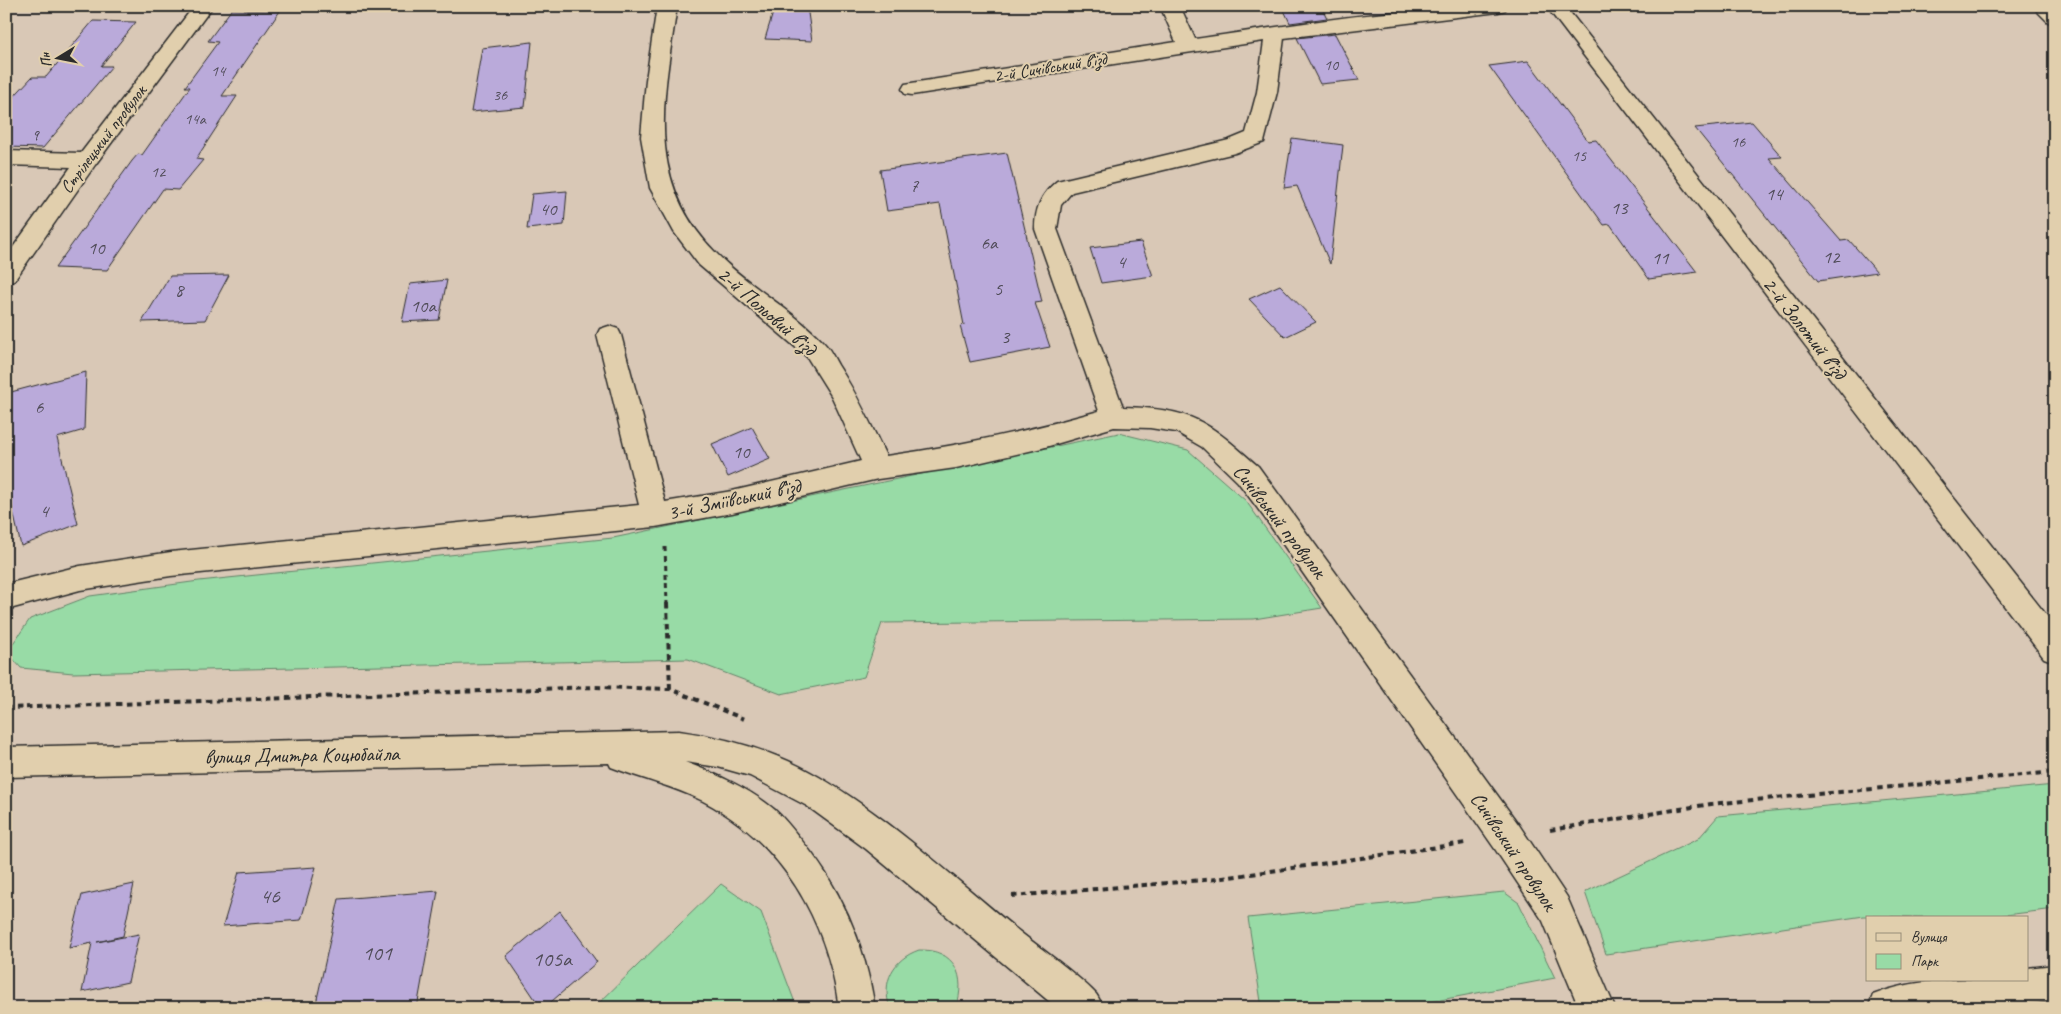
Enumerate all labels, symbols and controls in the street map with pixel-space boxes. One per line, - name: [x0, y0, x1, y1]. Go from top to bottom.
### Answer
- north arrow: [32, 32, 82, 82]
- street label: 2-й Сичівський в’їзд: [992, 47, 1110, 88]
- text: Пн: [36, 51, 55, 69]
- house number: 10: [1324, 55, 1340, 75]
- house number: 14: [211, 61, 227, 81]
- street label: Стрілецький провулок: [55, 79, 152, 198]
- house number: 36: [493, 85, 508, 105]
- house number: 14а: [184, 109, 207, 129]
- house number: 9: [31, 125, 40, 145]
- house number: 16: [1731, 132, 1746, 152]
- house number: 15: [1572, 146, 1587, 166]
- house number: 12: [151, 162, 167, 182]
- house number: 7: [910, 174, 920, 198]
- house number: 14: [1765, 182, 1785, 206]
- house number: 13: [1610, 196, 1629, 220]
- house number: 40: [539, 197, 558, 221]
- house number: 6а: [981, 231, 999, 255]
- house number: 10: [87, 236, 106, 260]
- house number: 12: [1822, 245, 1841, 269]
- house number: 11: [1651, 246, 1670, 270]
- house number: 4: [1117, 250, 1128, 274]
- street label: 2-й Польовий в’їзд: [711, 261, 824, 363]
- street label: 2-й Золотий в’їзд: [1756, 272, 1854, 387]
- house number: 5: [994, 277, 1004, 301]
- house number: 8: [175, 278, 186, 302]
- house number: 10а: [410, 294, 437, 318]
- house number: 3: [1001, 325, 1011, 349]
- house number: 6: [35, 395, 45, 419]
- house number: 10: [732, 440, 751, 464]
- street label: Сичівський провулок: [1228, 459, 1334, 585]
- street label: 3-й Зміївський в’їзд: [665, 472, 805, 527]
- house number: 4: [40, 499, 51, 523]
- street label: вулиця Дмитра Коцюбайла: [204, 740, 401, 770]
- street label: Сичівський провулок: [1465, 787, 1564, 917]
- house number: 46: [260, 882, 281, 910]
- legend: [1866, 916, 2028, 982]
- text: Вулиця: [1911, 928, 1948, 947]
- house number: 101: [362, 939, 393, 967]
- house number: 105а: [532, 945, 573, 973]
- text: Парк: [1911, 952, 1939, 971]

